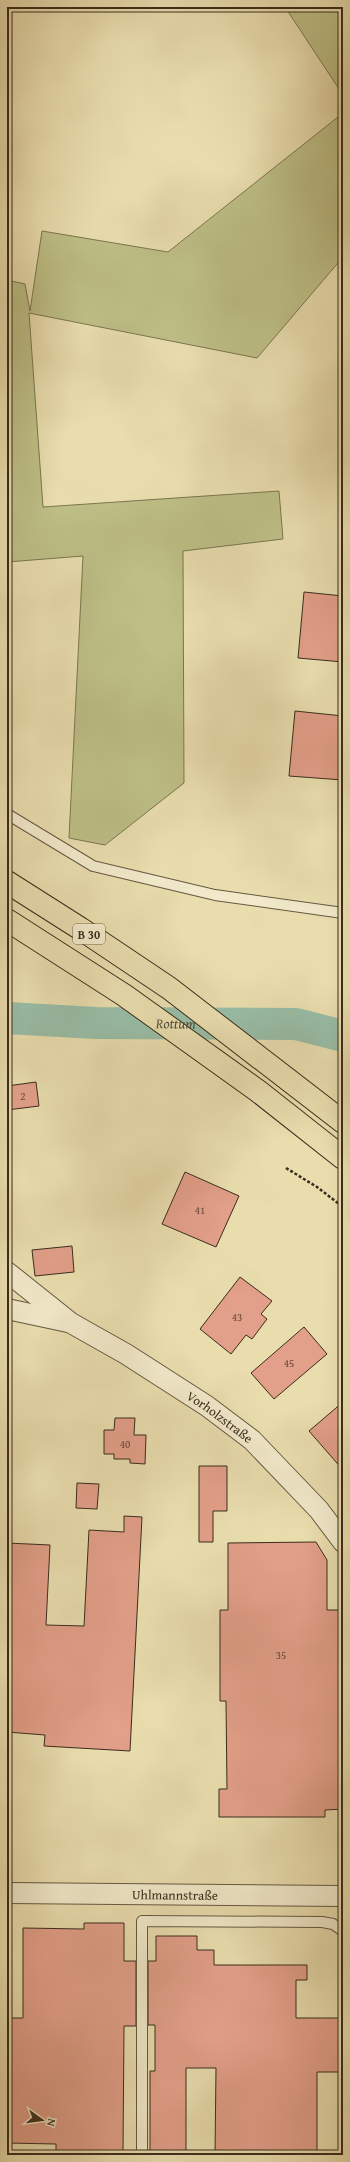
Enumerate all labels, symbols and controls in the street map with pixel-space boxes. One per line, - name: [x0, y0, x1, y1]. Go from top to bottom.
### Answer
- road number: B 30: [73, 924, 105, 944]
- water label: Rottum: [155, 1013, 196, 1033]
- house number: 2: [20, 1088, 26, 1104]
- house number: 41: [195, 1202, 205, 1218]
- house number: 43: [232, 1309, 242, 1325]
- house number: 45: [284, 1355, 294, 1371]
- street label: Vorholzstraße: [183, 1386, 257, 1447]
- house number: 40: [120, 1436, 130, 1452]
- house number: 35: [276, 1647, 286, 1663]
- street label: Uhlmannstraße: [132, 1885, 218, 1904]
- north arrow: [22, 2100, 62, 2140]
- text: N: [43, 2117, 60, 2129]

